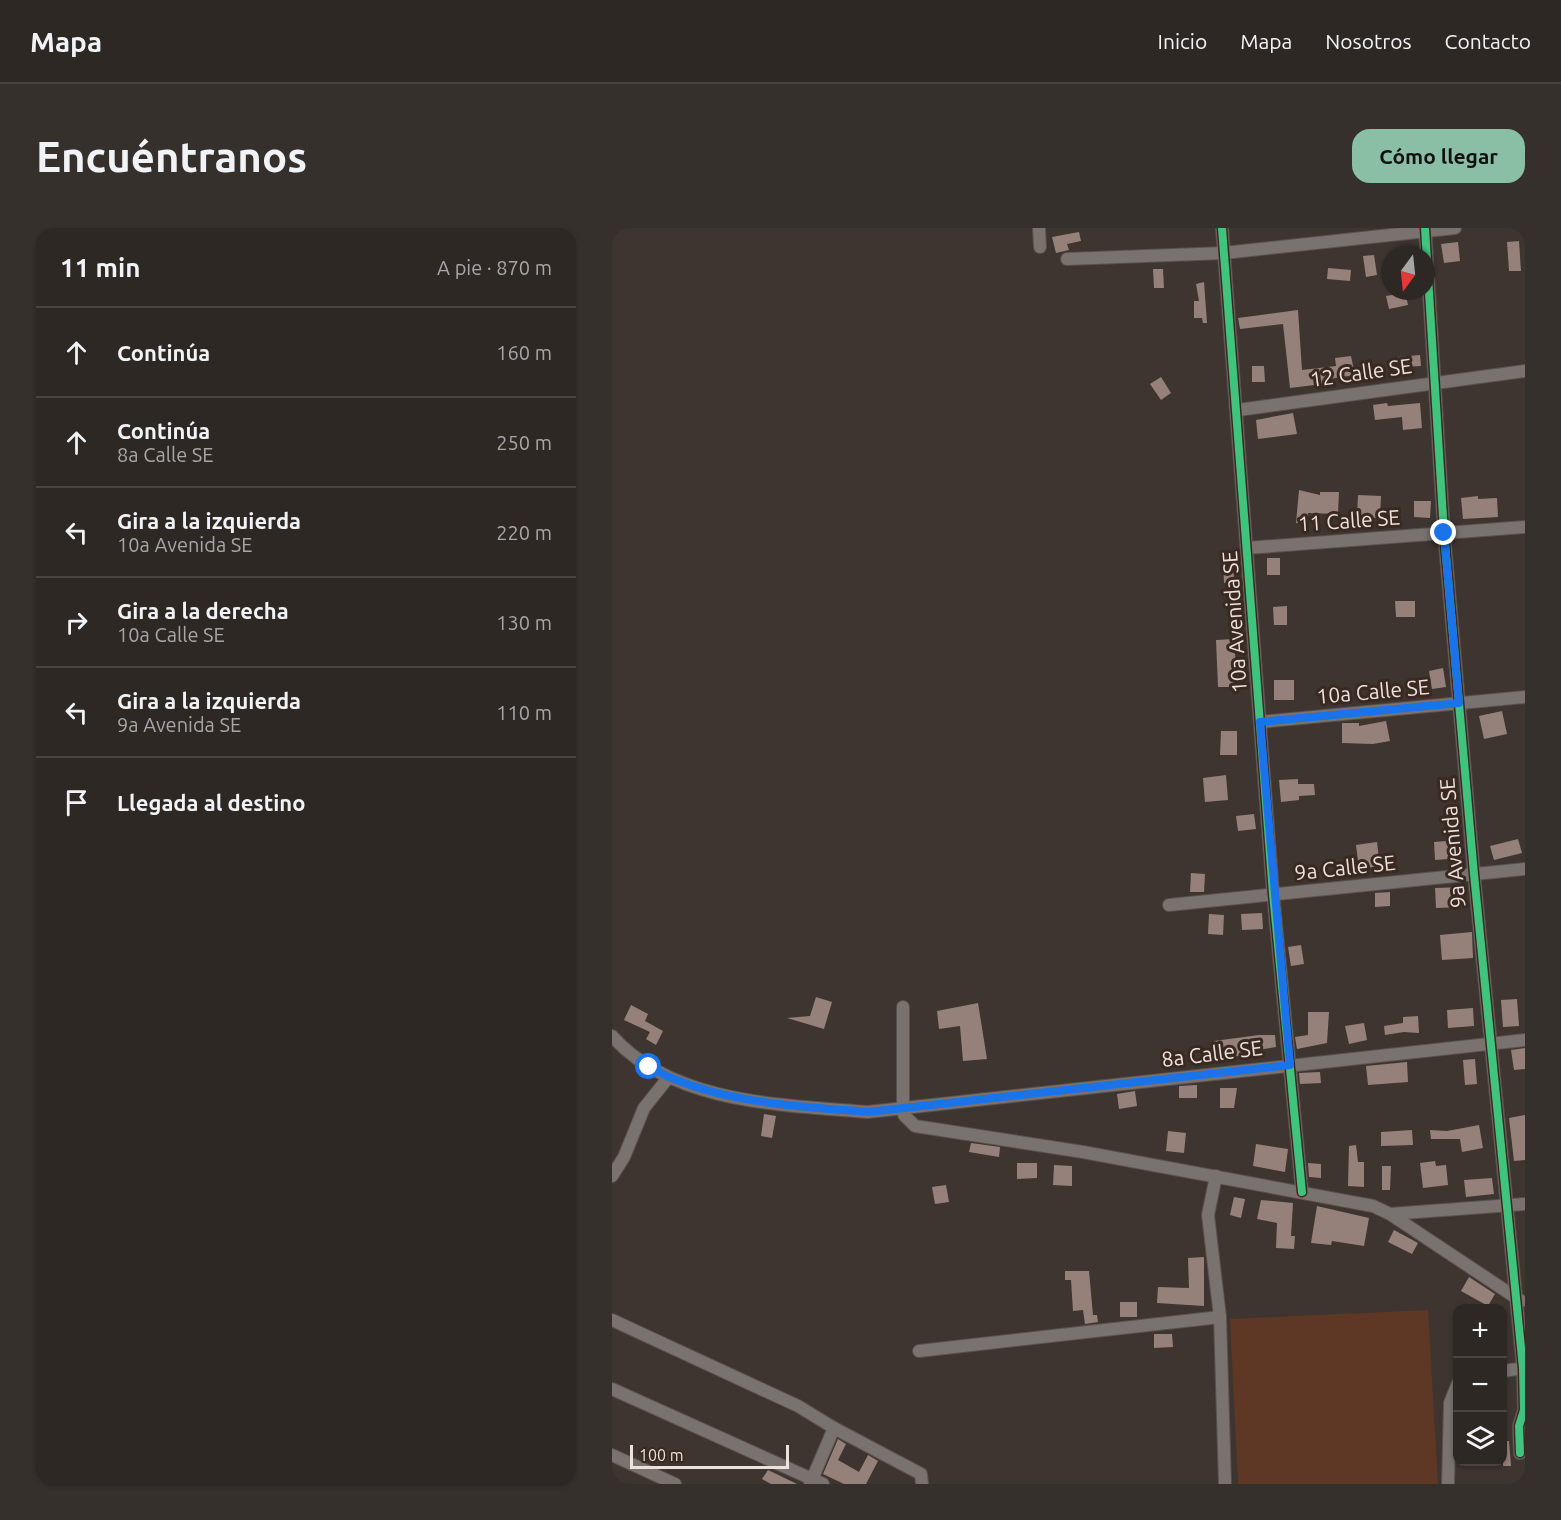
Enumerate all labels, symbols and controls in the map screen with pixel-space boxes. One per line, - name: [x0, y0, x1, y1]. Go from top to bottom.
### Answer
- text: Mapa: [30, 26, 102, 57]
- text: Inicio: [1158, 29, 1207, 53]
- text: Mapa: [1240, 29, 1292, 53]
- text: Nosotros: [1325, 29, 1412, 53]
- text: Contacto: [1445, 29, 1531, 53]
- button: Cómo llegar: [1352, 129, 1525, 183]
- text: Encuéntranos: [36, 133, 307, 180]
- north arrow: [1381, 246, 1435, 300]
- text: 11 min: [60, 253, 140, 282]
- text: A pie · 870 m: [437, 256, 552, 279]
- icon: ahead: [60, 336, 93, 369]
- text: Continúa: [117, 340, 210, 365]
- text: 160 m: [496, 341, 552, 364]
- street label: 12 Calle SE: [1309, 353, 1413, 391]
- text: Continúa: [117, 418, 210, 443]
- icon: ahead: [60, 426, 93, 459]
- text: 250 m: [496, 431, 552, 454]
- text: 8a Calle SE: [117, 443, 214, 466]
- street label: 11 Calle SE: [1297, 504, 1401, 536]
- text: Gira a la izquierda: [117, 508, 301, 533]
- icon: left: [60, 516, 93, 549]
- route end: [1430, 519, 1456, 545]
- text: 220 m: [496, 521, 552, 544]
- text: 10a Avenida SE: [117, 533, 252, 556]
- street label: 10a Avenida SE: [1217, 550, 1251, 694]
- text: Gira a la derecha: [117, 598, 289, 623]
- icon: right: [60, 606, 93, 639]
- text: 130 m: [496, 611, 552, 634]
- text: 10a Calle SE: [117, 623, 225, 646]
- street label: 10a Calle SE: [1315, 674, 1430, 708]
- text: Gira a la izquierda: [117, 688, 301, 713]
- icon: left: [60, 696, 93, 729]
- text: 110 m: [496, 701, 552, 724]
- text: 9a Avenida SE: [117, 713, 241, 736]
- street label: 9a Avenida SE: [1434, 777, 1470, 909]
- icon: arrive: [60, 786, 93, 819]
- text: Llegada al destino: [117, 790, 305, 815]
- street label: 9a Calle SE: [1293, 850, 1397, 884]
- street label: 8a Calle SE: [1160, 1035, 1264, 1071]
- route start: [635, 1053, 661, 1079]
- map controls: [1453, 1304, 1507, 1466]
- button: +: [1453, 1304, 1507, 1358]
- button: −: [1453, 1358, 1507, 1412]
- button: layers: [1453, 1412, 1507, 1466]
- scale bar: [630, 1442, 789, 1470]
- text: 100 m: [639, 1446, 684, 1464]

